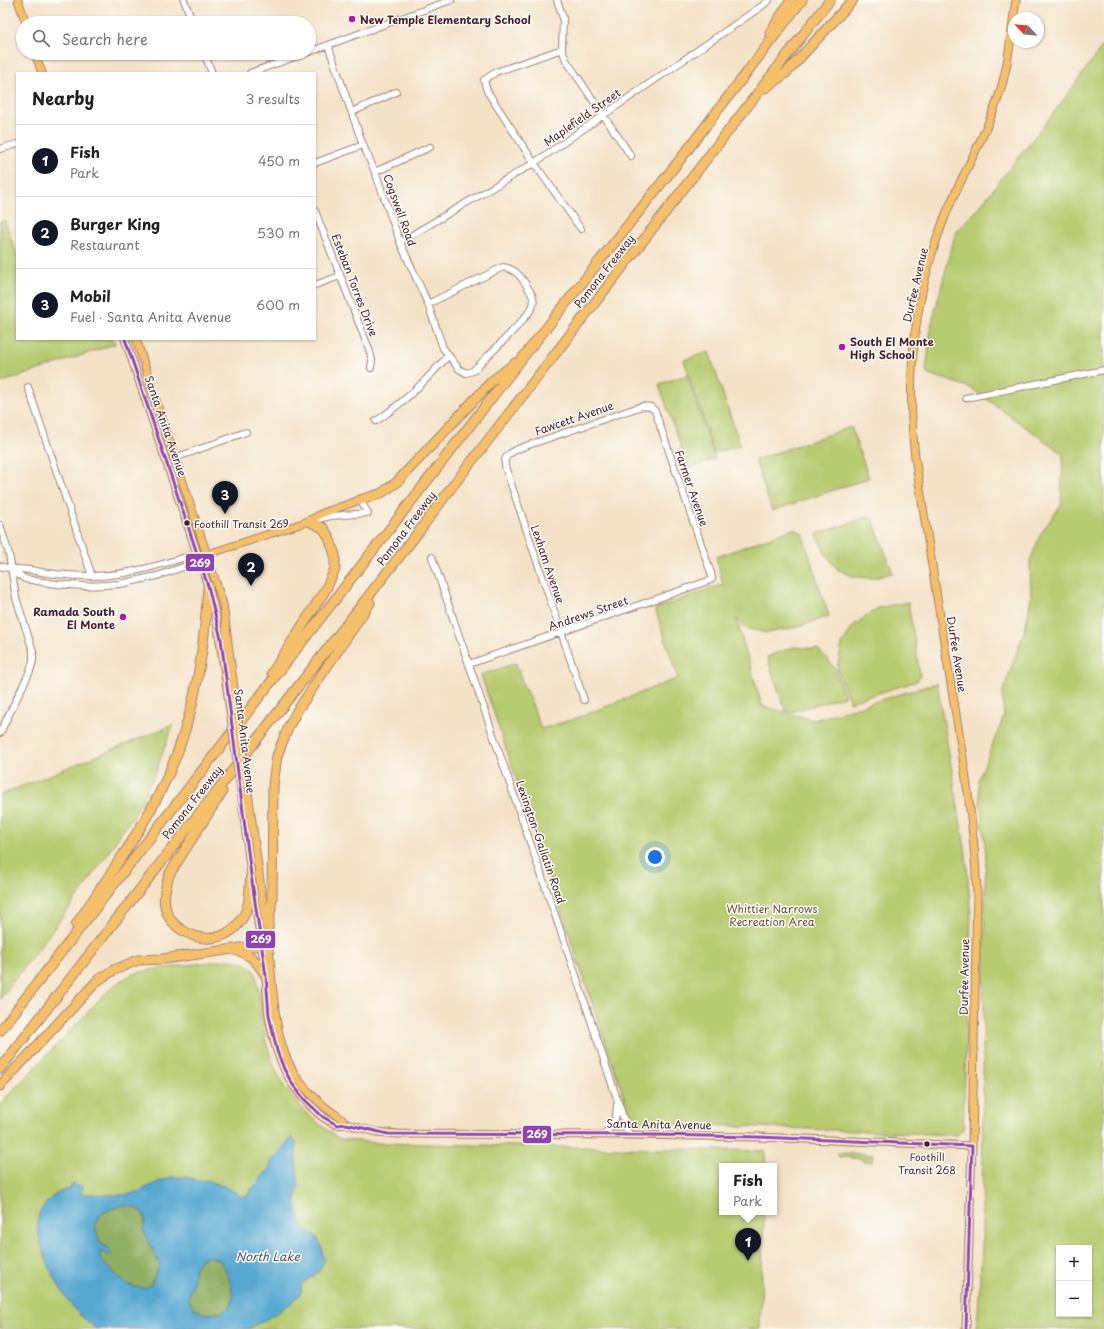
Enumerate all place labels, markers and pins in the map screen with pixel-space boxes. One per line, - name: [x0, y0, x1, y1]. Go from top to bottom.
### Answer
- place label: New Temple Elementary School: [360, 11, 531, 28]
- marker: New Temple Elementary School: [347, 14, 357, 24]
- place label: South El Monte High School: [850, 333, 934, 363]
- marker: South El Monte High School: [837, 342, 847, 352]
- pin: 3: [212, 481, 238, 514]
- place label: Foothill Transit 269: [194, 516, 289, 531]
- marker: Foothill Transit 269: [182, 518, 192, 528]
- pin: 2: [238, 553, 264, 586]
- place label: Ramada South El Monte: [33, 603, 115, 633]
- marker: Ramada South El Monte: [118, 612, 128, 622]
- marker: Foothill Transit 268: [922, 1139, 932, 1149]
- place label: Foothill Transit 268: [898, 1149, 956, 1177]
- pin: 1: [735, 1228, 761, 1261]

